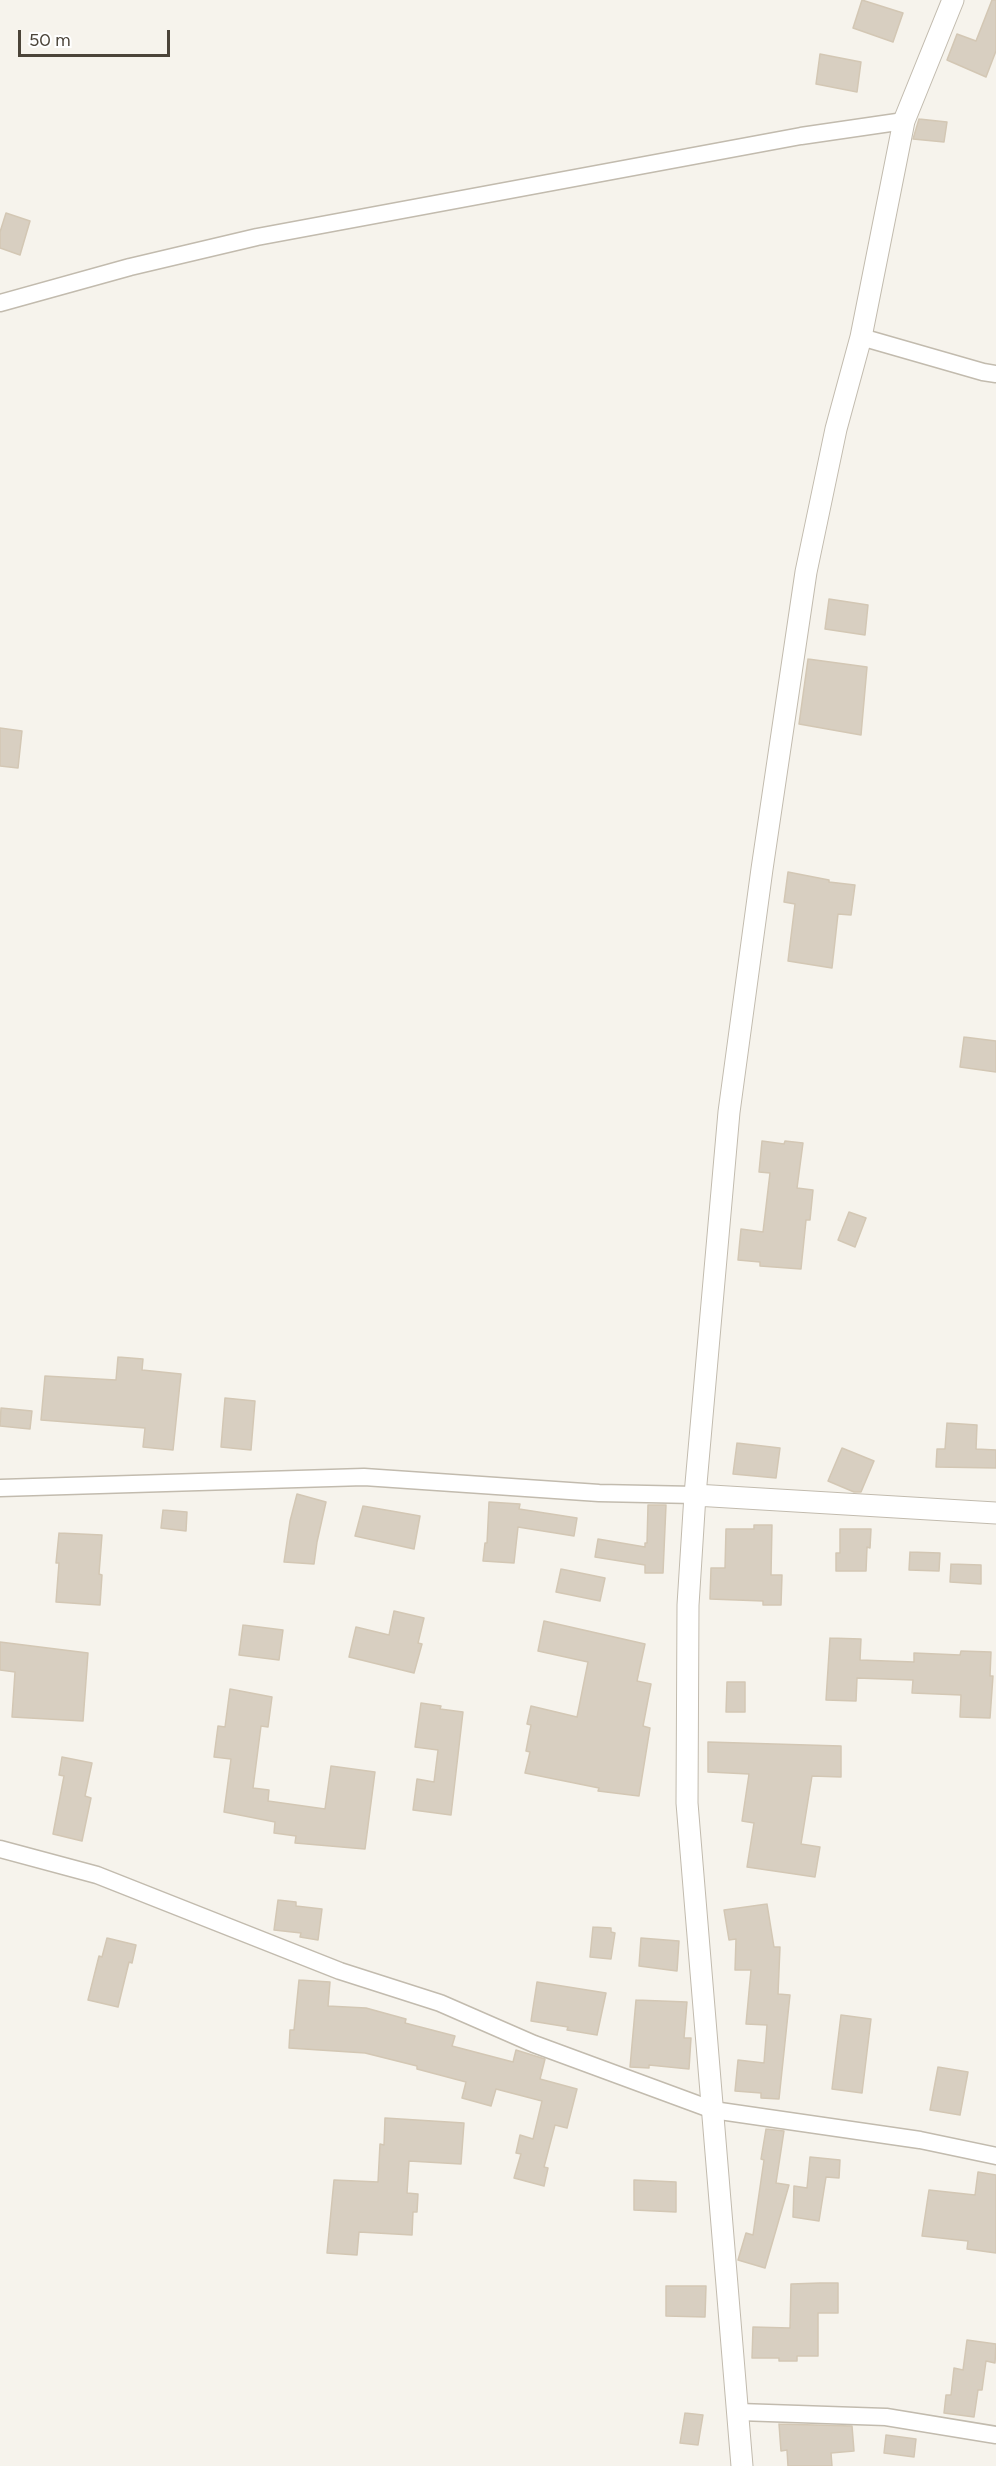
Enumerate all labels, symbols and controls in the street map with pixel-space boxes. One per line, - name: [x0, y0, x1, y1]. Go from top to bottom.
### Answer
- scale bar: [21, 18, 172, 56]
- text: 50 m: [29, 29, 71, 51]

